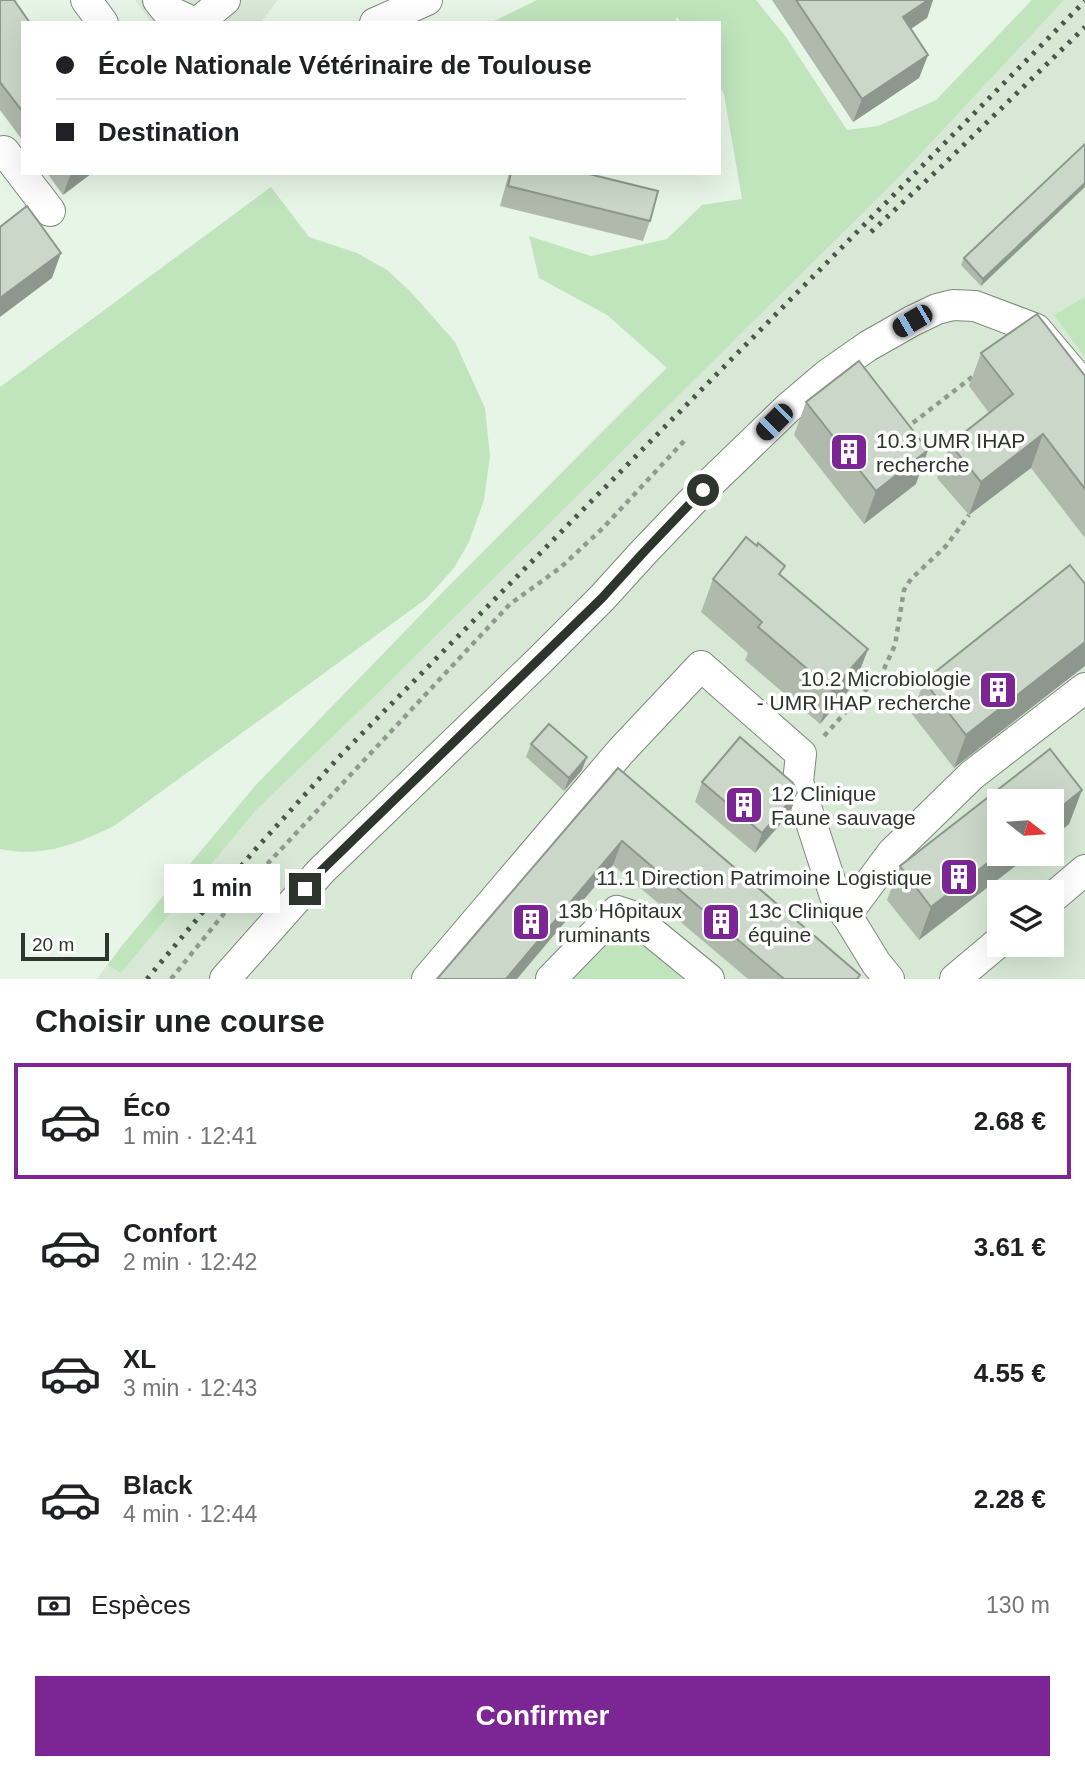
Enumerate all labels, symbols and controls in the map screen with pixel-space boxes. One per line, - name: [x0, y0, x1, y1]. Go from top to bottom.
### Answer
- text: École Nationale Vétérinaire de Toulouse: [98, 50, 592, 80]
- text: Destination: [98, 117, 240, 147]
- car: [889, 301, 936, 341]
- car: [752, 400, 797, 444]
- place label: 10.3 UMR IHAP recherche: [876, 429, 1025, 476]
- building icon: 10.3 UMR IHAP recherche: [828, 431, 870, 473]
- route start: [687, 474, 719, 506]
- place label: 10.2 Microbiologie - UMR IHAP recherche: [757, 667, 971, 714]
- building icon: 10.2 Microbiologie - UMR IHAP recherche: [977, 669, 1019, 711]
- place label: 12 Clinique Faune sauvage: [771, 782, 916, 829]
- building icon: 12 Clinique Faune sauvage: [723, 784, 765, 826]
- north arrow: [987, 789, 1064, 866]
- map controls: [987, 789, 1064, 957]
- building icon: 11.1 Direction Patrimoine Logistique: [938, 856, 980, 898]
- callout: 1 min: [165, 864, 280, 914]
- place label: 11.1 Direction Patrimoine Logistique: [596, 866, 932, 889]
- route end: [289, 873, 321, 905]
- text: 1 min: [192, 875, 252, 901]
- button: layers: [987, 880, 1064, 957]
- place label: 13b Hôpitaux ruminants: [558, 899, 682, 946]
- place label: 13c Clinique équine: [748, 899, 864, 946]
- building icon: 13b Hôpitaux ruminants: [510, 901, 552, 943]
- building icon: 13c Clinique équine: [700, 901, 742, 943]
- scale bar: [21, 930, 108, 962]
- text: 20 m: [32, 934, 74, 955]
- text: Choisir une course: [35, 1003, 325, 1039]
- icon: car: [39, 1090, 102, 1153]
- text: Éco: [123, 1092, 171, 1122]
- text: 2.68 €: [974, 1106, 1046, 1136]
- text: 1 min · 12:41: [123, 1123, 257, 1149]
- icon: car: [39, 1216, 102, 1279]
- text: Confort: [123, 1218, 217, 1248]
- text: 3.61 €: [974, 1232, 1046, 1262]
- text: 2 min · 12:42: [123, 1249, 257, 1275]
- icon: car: [39, 1342, 102, 1405]
- text: XL: [123, 1344, 156, 1374]
- text: 4.55 €: [974, 1358, 1046, 1388]
- text: 3 min · 12:43: [123, 1375, 257, 1401]
- icon: car: [39, 1468, 102, 1531]
- text: Black: [123, 1470, 192, 1500]
- text: 2.28 €: [974, 1484, 1046, 1514]
- text: 4 min · 12:44: [123, 1501, 257, 1527]
- icon: cash: [35, 1587, 73, 1625]
- text: Espèces: [91, 1590, 191, 1620]
- text: 130 m: [986, 1592, 1050, 1618]
- button: Confirmer: [35, 1676, 1050, 1756]

